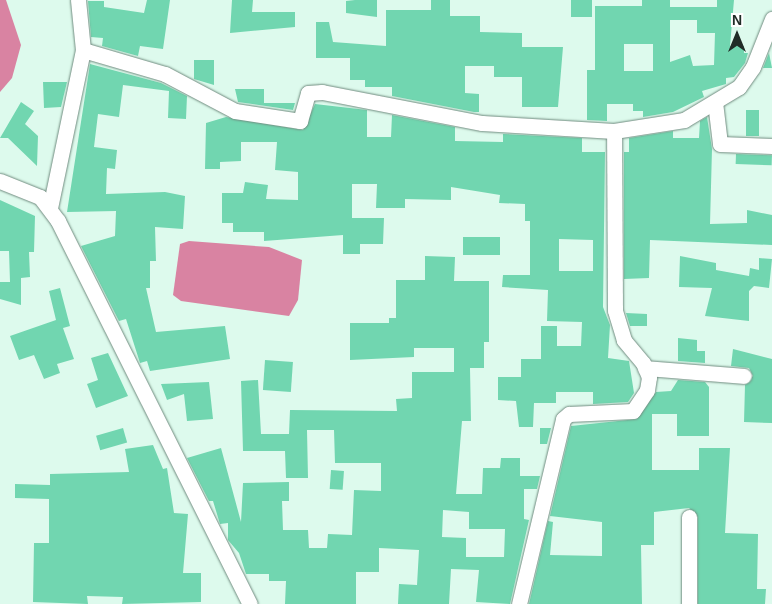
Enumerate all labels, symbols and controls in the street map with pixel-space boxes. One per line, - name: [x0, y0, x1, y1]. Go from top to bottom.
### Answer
- north arrow: [712, 10, 762, 60]
- text: N: [732, 12, 742, 28]

